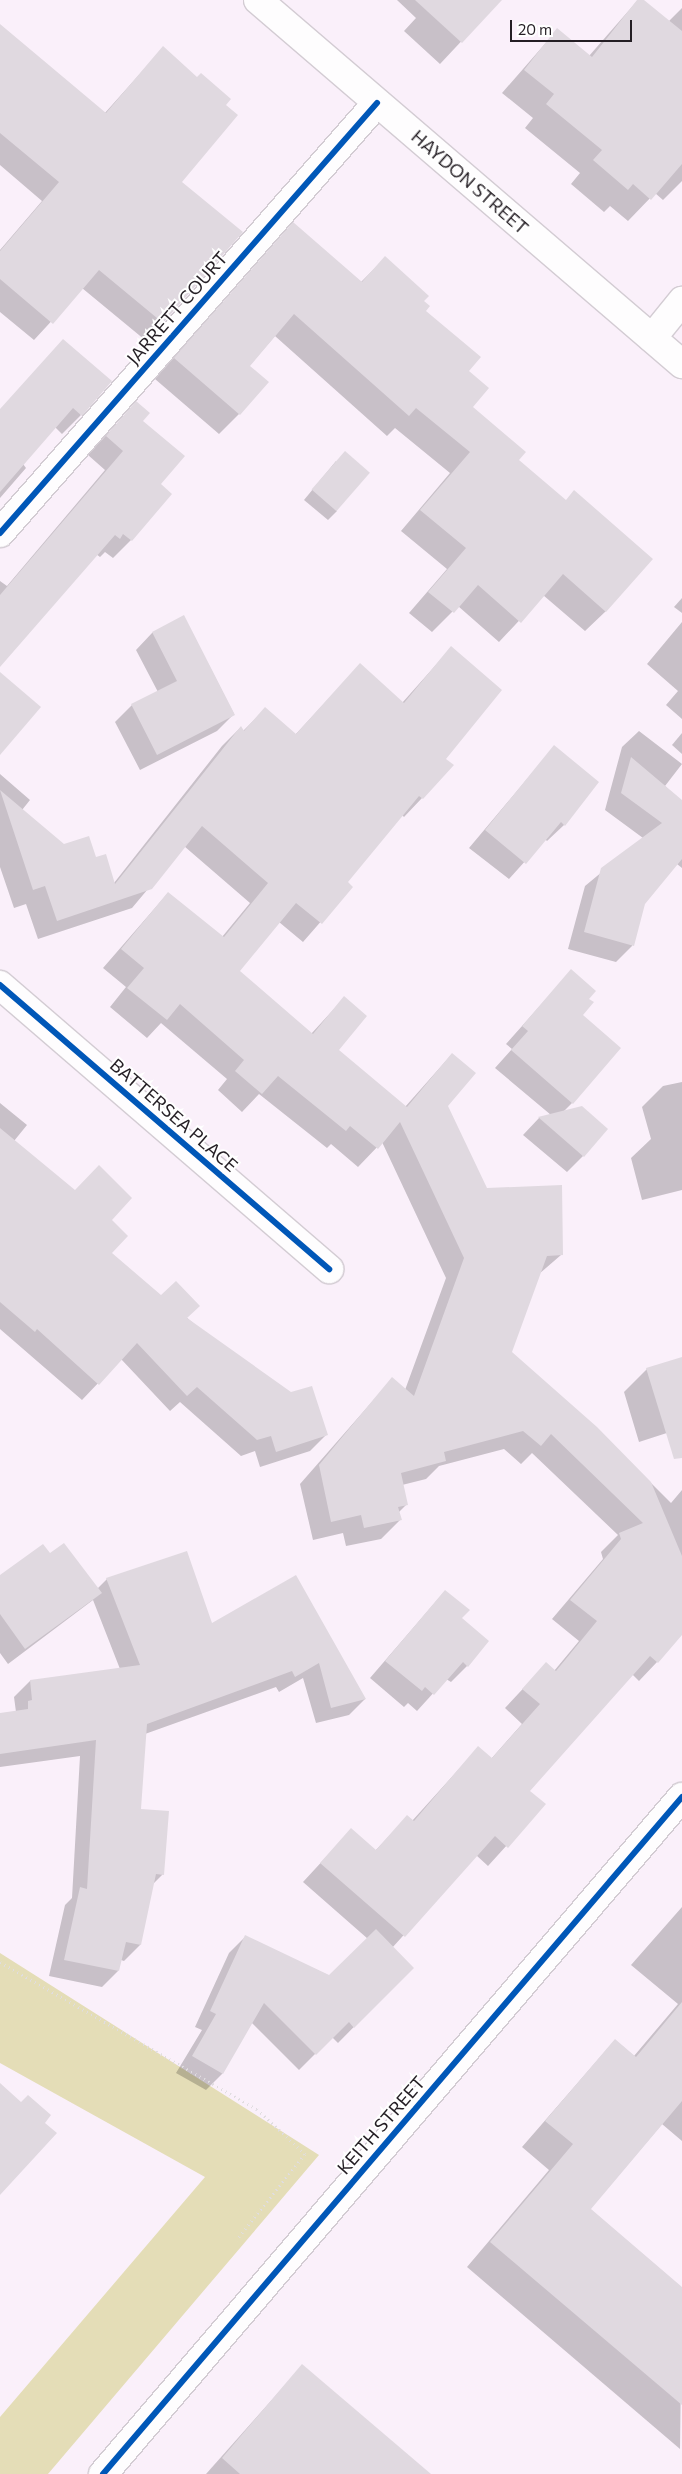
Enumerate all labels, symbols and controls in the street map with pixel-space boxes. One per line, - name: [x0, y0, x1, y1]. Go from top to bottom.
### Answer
- scale bar: [512, 10, 634, 42]
- text: 20 m: [518, 20, 552, 38]
- street label: HAYDON STREET: [407, 125, 533, 239]
- street label: JARRETT COURT: [122, 247, 232, 369]
- street label: BATTERSEA PLACE: [106, 1054, 242, 1176]
- street label: KEITH STREET: [332, 2071, 430, 2179]

